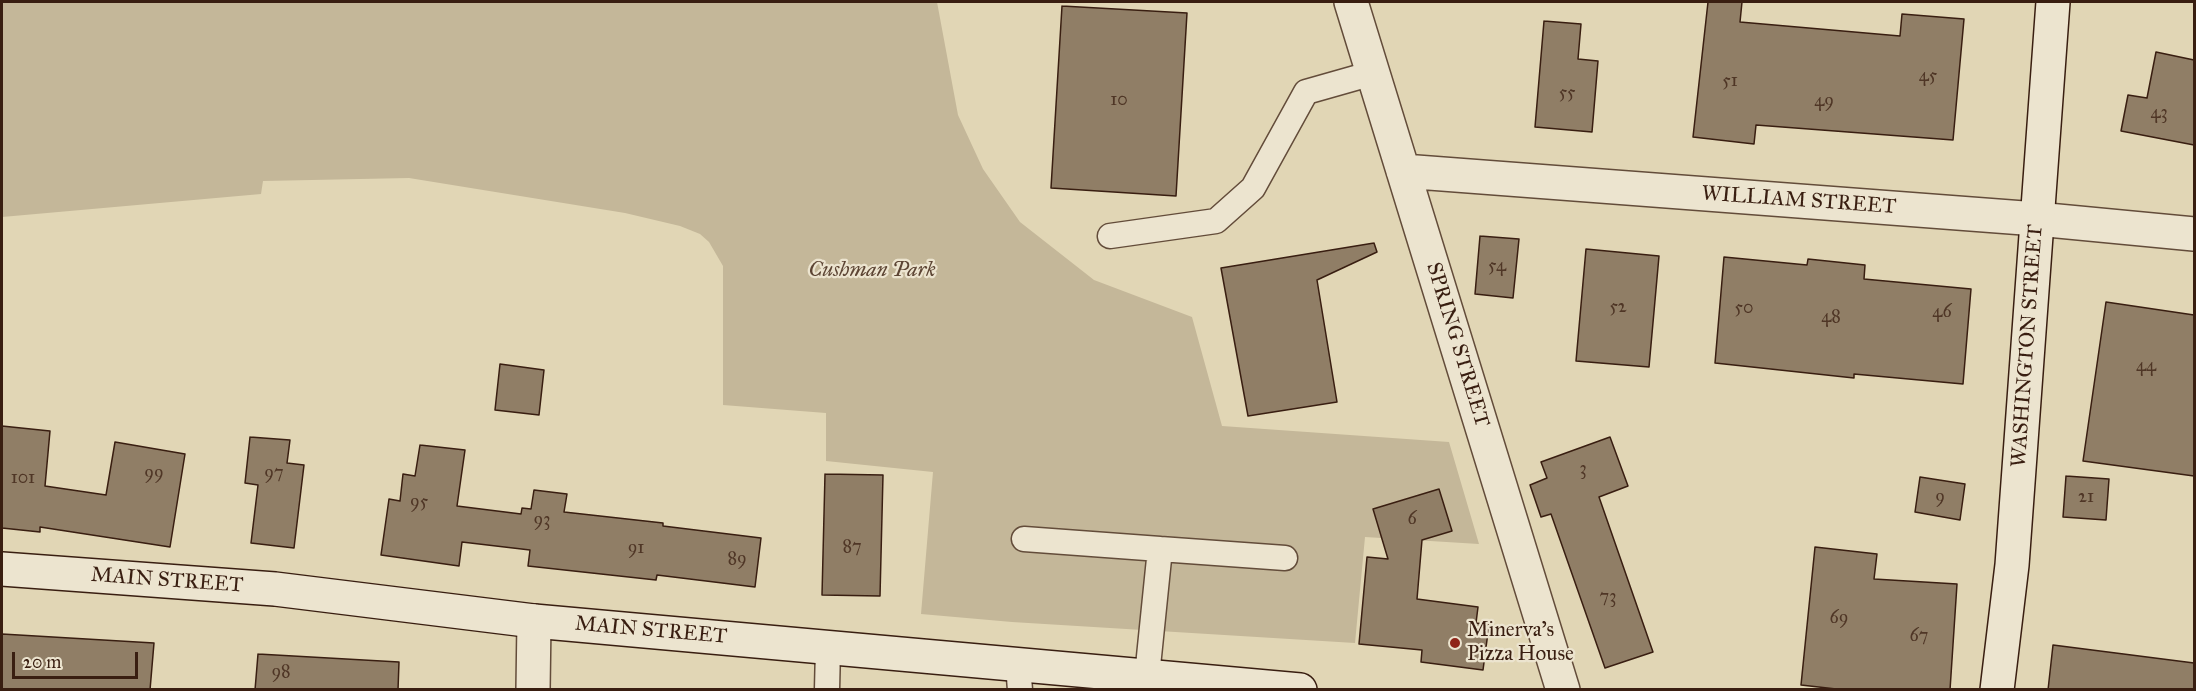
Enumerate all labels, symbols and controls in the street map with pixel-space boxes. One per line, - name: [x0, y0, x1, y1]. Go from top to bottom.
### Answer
- house number: 45: [1919, 66, 1937, 88]
- house number: 51: [1722, 71, 1738, 93]
- house number: 55: [1559, 83, 1575, 105]
- house number: 10: [1110, 90, 1128, 112]
- house number: 49: [1814, 91, 1834, 113]
- house number: 43: [2150, 103, 2168, 125]
- street label: WILLIAM STREET: [1701, 182, 1897, 220]
- street label: WASHINGTON STREET: [2007, 224, 2049, 468]
- house number: 54: [1488, 256, 1506, 278]
- park label: Cushman Park: [808, 258, 936, 284]
- street label: SPRING STREET: [1420, 260, 1494, 430]
- house number: 52: [1609, 297, 1627, 319]
- house number: 50: [1735, 298, 1753, 320]
- house number: 46: [1932, 302, 1952, 324]
- house number: 48: [1821, 307, 1841, 329]
- house number: 44: [2136, 356, 2156, 378]
- house number: 3: [1579, 459, 1587, 481]
- house number: 99: [144, 463, 164, 485]
- house number: 97: [264, 463, 284, 485]
- house number: 101: [11, 468, 35, 490]
- house number: 9: [1935, 487, 1945, 509]
- house number: 21: [2078, 487, 2094, 509]
- house number: 95: [410, 492, 428, 514]
- house number: 6: [1407, 509, 1417, 531]
- house number: 93: [534, 510, 550, 532]
- house number: 87: [842, 537, 862, 559]
- house number: 91: [628, 538, 644, 560]
- house number: 89: [727, 549, 747, 571]
- street label: MAIN STREET: [90, 563, 244, 599]
- house number: 73: [1600, 587, 1616, 609]
- house number: 69: [1830, 608, 1848, 630]
- street label: MAIN STREET: [574, 612, 728, 650]
- place label: Minerva's Pizza House: [1467, 618, 1574, 668]
- house number: 67: [1910, 626, 1928, 648]
- marker: Minerva's Pizza House: [1448, 636, 1462, 650]
- scale bar: [15, 640, 141, 678]
- text: 20 m: [23, 651, 61, 673]
- house number: 98: [271, 662, 291, 684]

